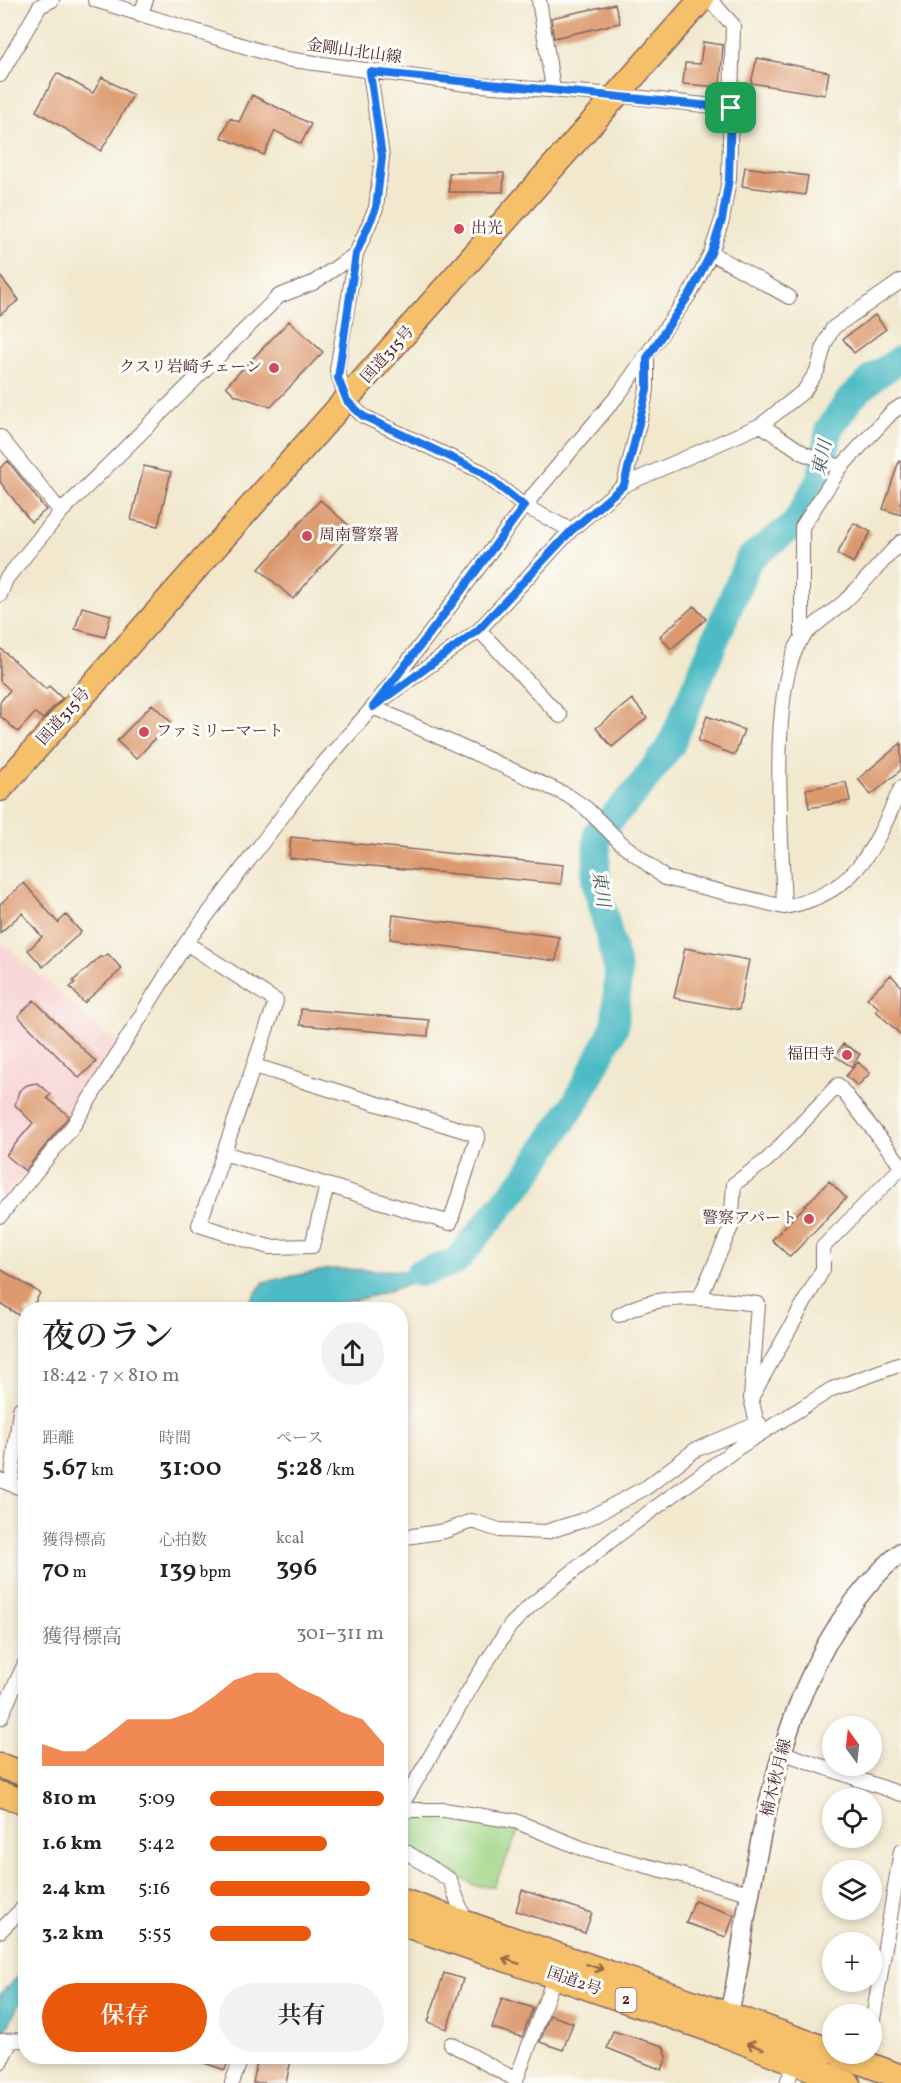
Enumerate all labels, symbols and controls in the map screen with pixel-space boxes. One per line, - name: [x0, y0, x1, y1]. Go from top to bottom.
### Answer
- street label: 金剛山北山線: [305, 34, 403, 70]
- pin: [705, 82, 756, 133]
- icon: arrive: [714, 91, 747, 124]
- place label: 出光: [471, 218, 503, 240]
- marker: 出光: [452, 222, 466, 236]
- street label: 国道315号: [356, 322, 420, 388]
- place label: クスリ岩崎チェーン: [119, 357, 262, 379]
- marker: クスリ岩崎チェーン: [267, 361, 281, 375]
- water label: 東川: [807, 436, 839, 478]
- place label: 周南警察署: [319, 525, 399, 547]
- marker: 周南警察署: [300, 529, 314, 543]
- street label: 国道315号: [32, 684, 96, 750]
- place label: ファミリーマート: [156, 721, 284, 743]
- marker: ファミリーマート: [137, 725, 151, 739]
- water label: 東川: [585, 869, 615, 911]
- place label: 福田寺: [787, 1044, 835, 1066]
- marker: 福田寺: [840, 1048, 854, 1062]
- place label: 警察アパート: [702, 1208, 797, 1230]
- marker: 警察アパート: [802, 1212, 816, 1226]
- text: 夜のラン: [42, 1316, 174, 1362]
- button: share: [321, 1322, 384, 1385]
- text: 18:42 · 7 × 810 m: [42, 1362, 180, 1390]
- text: 距離: [42, 1428, 74, 1450]
- text: 時間: [159, 1428, 191, 1450]
- text: ペース: [276, 1428, 323, 1450]
- text: 5.67: [42, 1450, 88, 1486]
- text: 31:00: [159, 1450, 222, 1486]
- text: 5:28: [276, 1450, 323, 1486]
- text: km: [88, 1460, 114, 1482]
- text: /km: [323, 1460, 355, 1482]
- text: kcal: [276, 1528, 304, 1550]
- text: 獲得標高: [42, 1530, 106, 1552]
- text: 心拍数: [159, 1530, 207, 1552]
- text: 396: [276, 1550, 317, 1586]
- text: 70: [42, 1552, 69, 1588]
- text: 139: [159, 1552, 196, 1588]
- text: m: [69, 1562, 87, 1584]
- text: bpm: [196, 1562, 231, 1584]
- text: 301–311 m: [296, 1620, 384, 1648]
- text: 獲得標高: [42, 1624, 122, 1652]
- north arrow: [822, 1716, 882, 1776]
- map controls: [822, 1716, 882, 2064]
- street label: 楠木秋月線: [757, 1737, 797, 1819]
- text: 810 m: [42, 1785, 97, 1813]
- text: 5:09: [138, 1785, 175, 1813]
- button: locate: [822, 1788, 882, 1848]
- text: 1.6 km: [42, 1830, 102, 1858]
- text: 5:42: [138, 1830, 175, 1858]
- button: layers: [822, 1860, 882, 1920]
- text: 2.4 km: [42, 1875, 106, 1903]
- text: 5:16: [138, 1875, 170, 1903]
- text: 3.2 km: [42, 1920, 104, 1948]
- text: 5:55: [138, 1920, 172, 1948]
- button: +: [822, 1932, 882, 1992]
- one-way arrow: [503, 1954, 521, 1965]
- street label: 国道2号: [544, 1962, 604, 2002]
- one-way arrow: [585, 1962, 604, 1973]
- button: 保存: [42, 1983, 207, 2052]
- button: 共有: [219, 1983, 384, 2052]
- road number: 2: [616, 1988, 636, 2012]
- button: −: [822, 2004, 882, 2064]
- one-way arrow: [746, 2040, 765, 2051]

